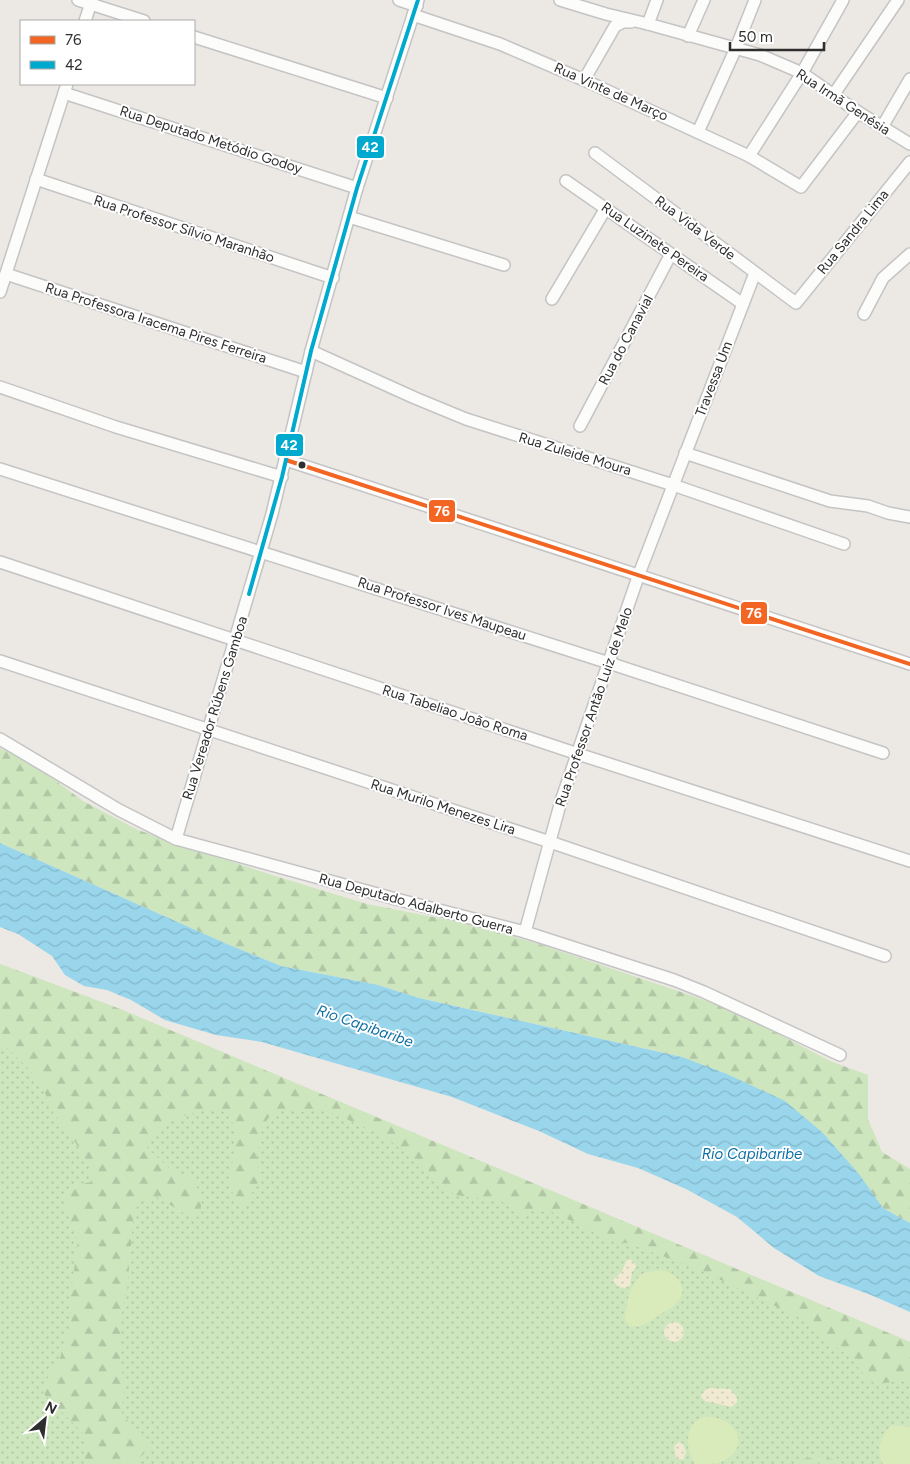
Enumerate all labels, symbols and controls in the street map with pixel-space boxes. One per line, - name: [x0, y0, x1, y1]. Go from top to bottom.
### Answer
- legend: [20, 20, 195, 85]
- scale bar: [730, 20, 824, 52]
- text: 50 m: [738, 28, 773, 46]
- text: 76: [65, 31, 82, 49]
- text: 42: [65, 56, 83, 74]
- street label: Rua Vinte de Março: [551, 59, 671, 125]
- street label: Rua Irmã Genésia: [793, 65, 893, 139]
- street label: Rua Deputado Metódio Godoy: [118, 102, 305, 178]
- line badge: 42: [356, 135, 385, 159]
- text: 42: [362, 139, 378, 156]
- street label: Rua Sandra Lima: [814, 186, 892, 278]
- street label: Rua Professor Sílvio Maranhão: [92, 192, 276, 266]
- street label: Rua Vida Verde: [651, 192, 739, 264]
- street label: Rua Luzinete Pereira: [598, 199, 712, 285]
- street label: Rua Professora Iracema Pires Ferreira: [43, 279, 269, 367]
- street label: Rua do Canavial: [595, 292, 657, 388]
- street label: Travessa Um: [692, 339, 736, 419]
- street label: Rua Zuleide Moura: [517, 429, 633, 479]
- line badge: 42: [275, 433, 304, 457]
- text: 42: [281, 437, 297, 454]
- unlabelled marker: [297, 460, 307, 470]
- line badge: 76: [428, 499, 456, 523]
- text: 76: [434, 503, 450, 520]
- street label: Rua Professor Ives Maupeau: [355, 574, 529, 644]
- line badge: 76: [740, 601, 768, 625]
- street label: Rua Professor Antão Luiz de Melo: [552, 605, 636, 809]
- text: 76: [746, 605, 762, 622]
- street label: Rua Vereador Rúbens Gamboa: [179, 614, 251, 802]
- street label: Rua Tabeliao João Roma: [380, 681, 530, 745]
- street label: Rua Murilo Menezes Lira: [368, 776, 518, 838]
- street label: Rua Deputado Adalberto Guerra: [317, 870, 515, 938]
- water label: Rio Capibaribe: [315, 1001, 415, 1051]
- water label: Rio Capibaribe: [702, 1145, 802, 1163]
- north arrow: [20, 1394, 70, 1444]
- text: N: [42, 1398, 60, 1418]

